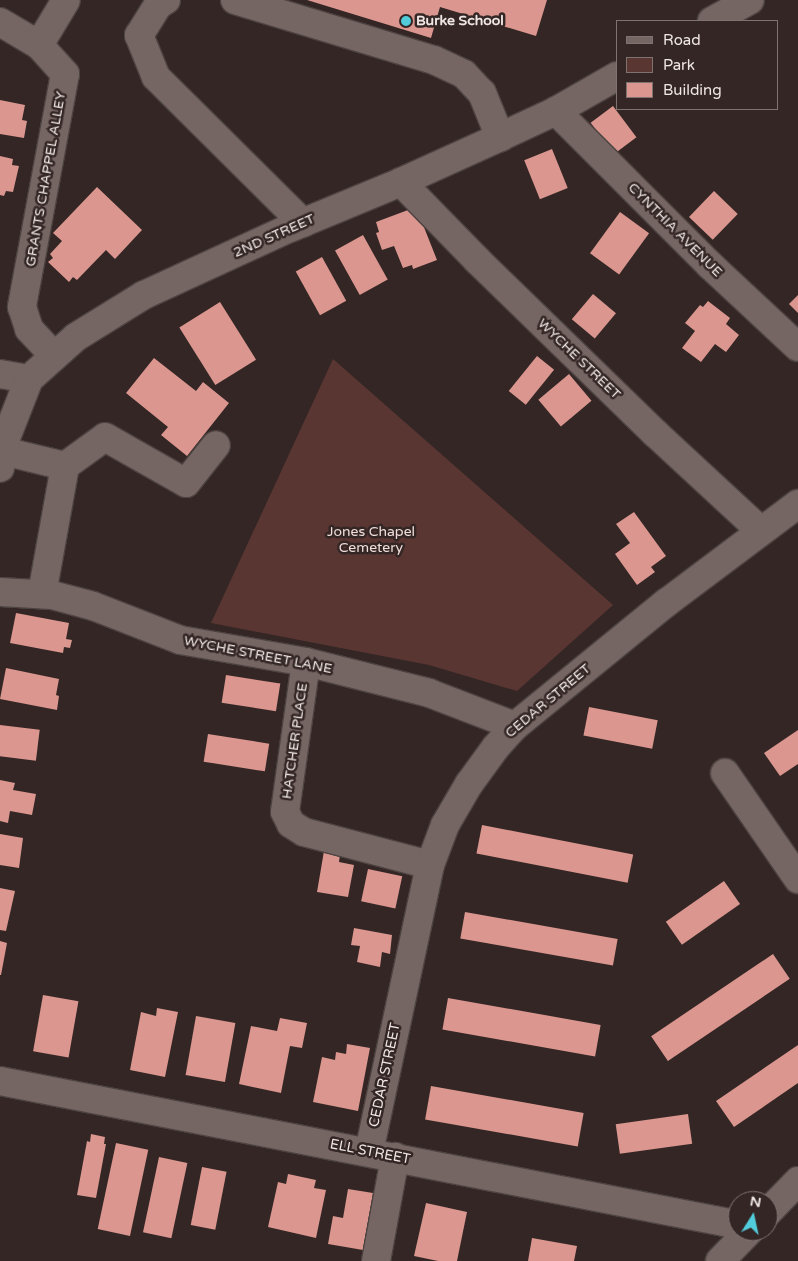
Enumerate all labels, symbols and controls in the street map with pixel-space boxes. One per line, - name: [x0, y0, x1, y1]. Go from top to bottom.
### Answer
- place label: Burke School: [416, 13, 504, 29]
- marker: Burke School: [400, 15, 412, 27]
- legend: [616, 20, 778, 110]
- text: Road: [663, 31, 701, 49]
- text: Park: [663, 56, 695, 74]
- text: Building: [663, 81, 722, 99]
- street label: GRANTS CHAPPEL ALLEY: [22, 90, 70, 268]
- street label: CYNTHIA AVENUE: [624, 179, 726, 281]
- street label: 2ND STREET: [231, 211, 317, 261]
- street label: WYCHE STREET: [534, 315, 624, 403]
- park label: Jones Chapel Cemetery: [327, 524, 415, 556]
- street label: WYCHE STREET LANE: [182, 632, 334, 678]
- street label: CEDAR STREET: [502, 660, 594, 742]
- street label: HATCHER PLACE: [279, 682, 311, 800]
- street label: CEDAR STREET: [366, 1021, 404, 1129]
- street label: ELL STREET: [328, 1136, 412, 1168]
- north arrow: [728, 1191, 778, 1241]
- text: N: [749, 1192, 763, 1211]

